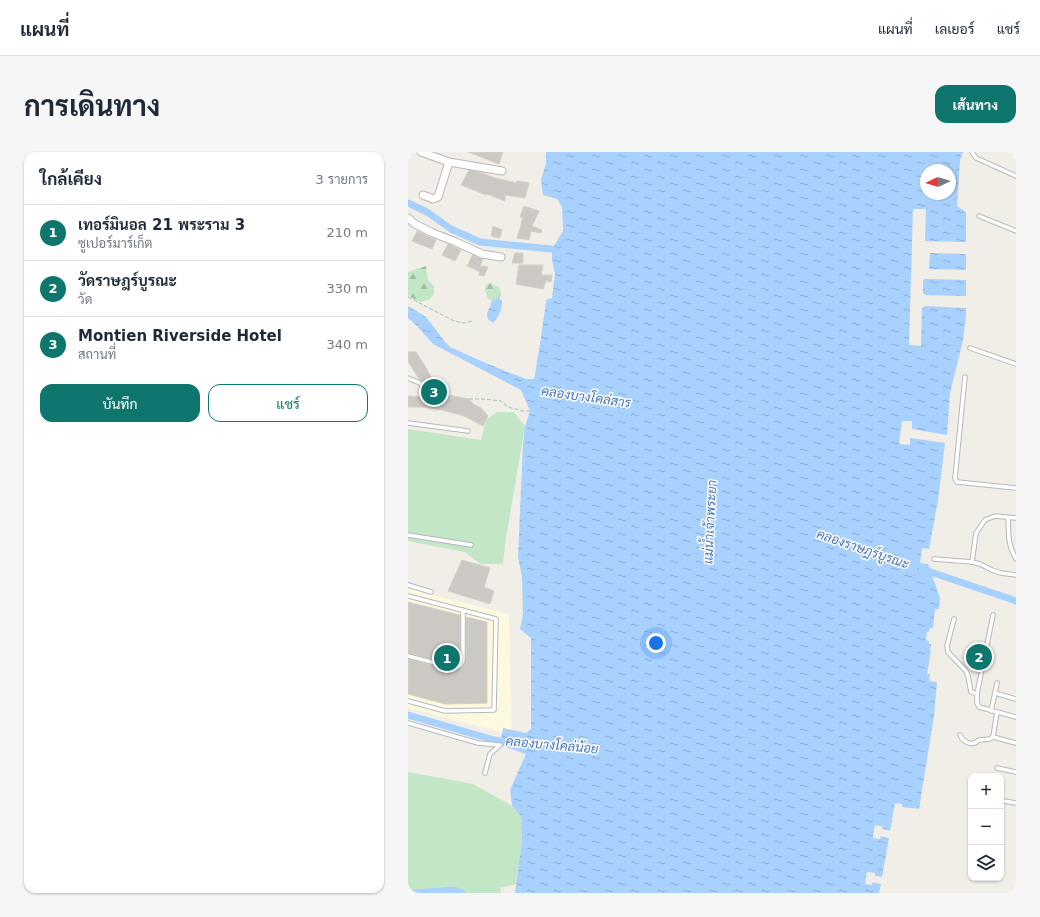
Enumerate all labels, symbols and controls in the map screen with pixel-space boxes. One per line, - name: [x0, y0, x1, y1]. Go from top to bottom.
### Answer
- text: แผนที่: [20, 18, 69, 40]
- text: แผนที่: [878, 21, 913, 37]
- text: เลเยอร์: [935, 21, 975, 37]
- text: แชร์: [997, 21, 1020, 37]
- button: เส้นทาง: [935, 85, 1016, 123]
- text: การเดินทาง: [24, 90, 160, 123]
- north arrow: [920, 164, 956, 200]
- text: ใกล้เคียง: [40, 169, 102, 189]
- text: 3 รายการ: [315, 172, 368, 187]
- text: เทอร์มินอล 21 พระราม 3: [78, 216, 245, 234]
- text: 1: [48, 225, 58, 240]
- text: 210 m: [326, 225, 368, 240]
- text: ซูเปอร์มาร์เก็ต: [78, 236, 152, 251]
- text: วัดราษฎร์บูรณะ: [78, 272, 177, 290]
- text: 2: [48, 281, 58, 296]
- text: 330 m: [326, 281, 368, 296]
- text: วัด: [78, 292, 92, 307]
- text: Montien Riverside Hotel: [78, 327, 282, 345]
- text: 3: [48, 337, 58, 352]
- text: 340 m: [326, 337, 368, 352]
- text: สถานที่: [78, 347, 116, 362]
- pin: 3: [421, 377, 447, 407]
- water label: คลองบางโคล่สาร: [540, 382, 632, 411]
- button: บันทึก: [40, 384, 200, 422]
- button: แชร์: [208, 384, 368, 422]
- water label: แม่น้ำเจ้าพระยา: [695, 479, 720, 564]
- water label: คลองราษฎร์บูรณะ: [814, 524, 912, 574]
- your location: [646, 633, 666, 653]
- pin: 2: [966, 642, 992, 672]
- pin: 1: [434, 643, 460, 673]
- water label: คลองบางโคล่น้อย: [505, 732, 600, 757]
- map controls: [968, 773, 1004, 881]
- button: +: [968, 773, 1004, 809]
- button: −: [968, 809, 1004, 845]
- button: layers: [968, 845, 1004, 881]

